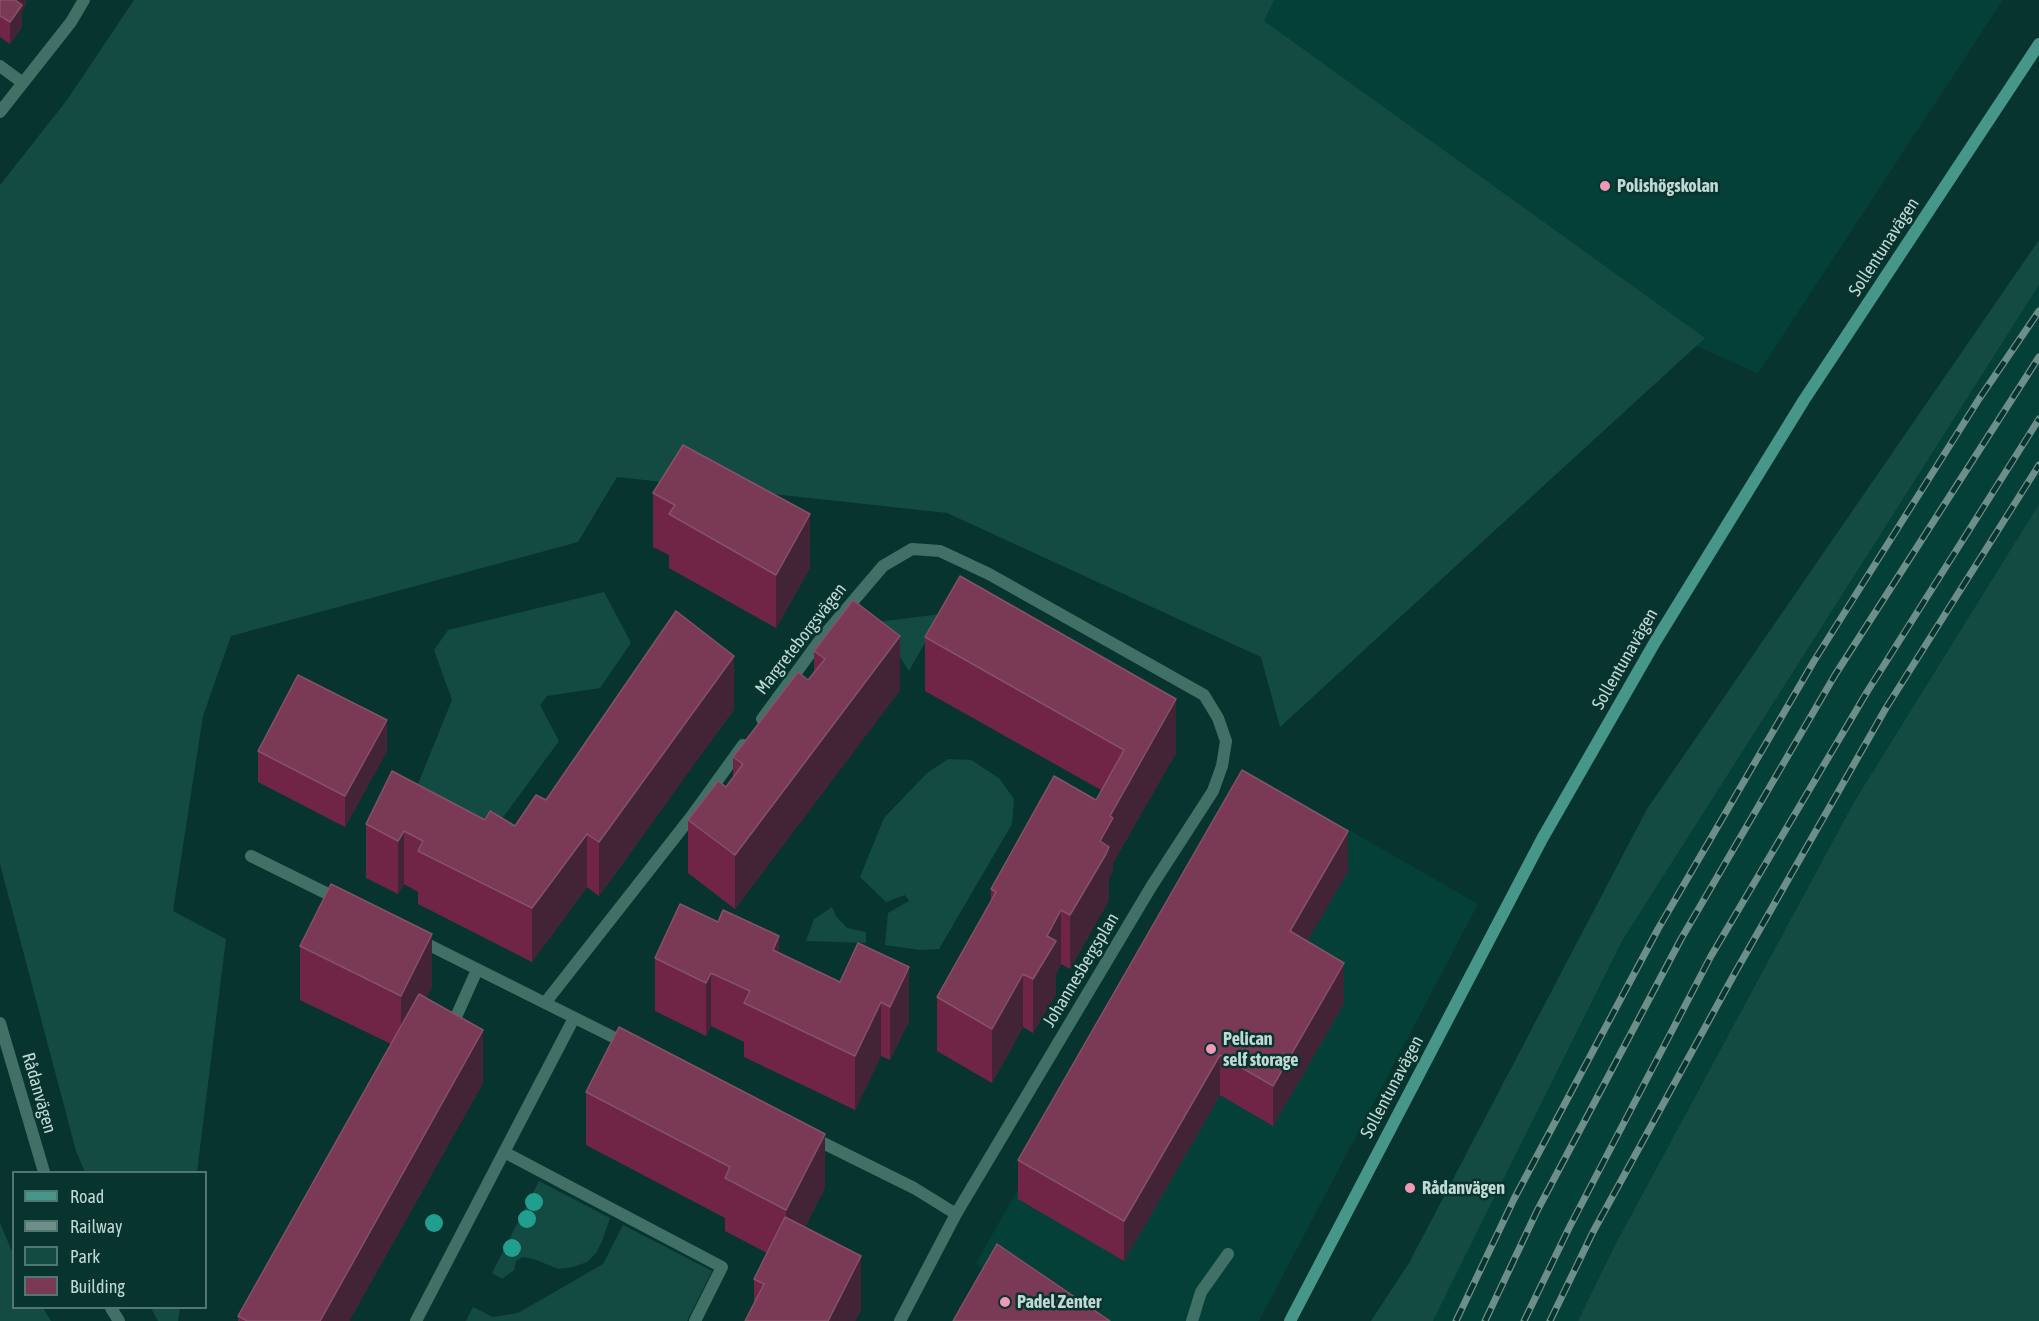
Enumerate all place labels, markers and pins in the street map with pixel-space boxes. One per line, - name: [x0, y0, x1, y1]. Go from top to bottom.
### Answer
- place label: Polishögskolan: [1617, 175, 1719, 197]
- marker: Polishögskolan: [1598, 179, 1612, 193]
- place label: Pelican self storage: [1223, 1028, 1298, 1070]
- marker: Pelican self storage: [1204, 1042, 1218, 1056]
- place label: Rådanvägen: [1422, 1177, 1505, 1199]
- marker: Rådanvägen: [1403, 1181, 1417, 1195]
- place label: Padel Zenter: [1017, 1291, 1101, 1313]
- marker: Padel Zenter: [998, 1295, 1012, 1309]

